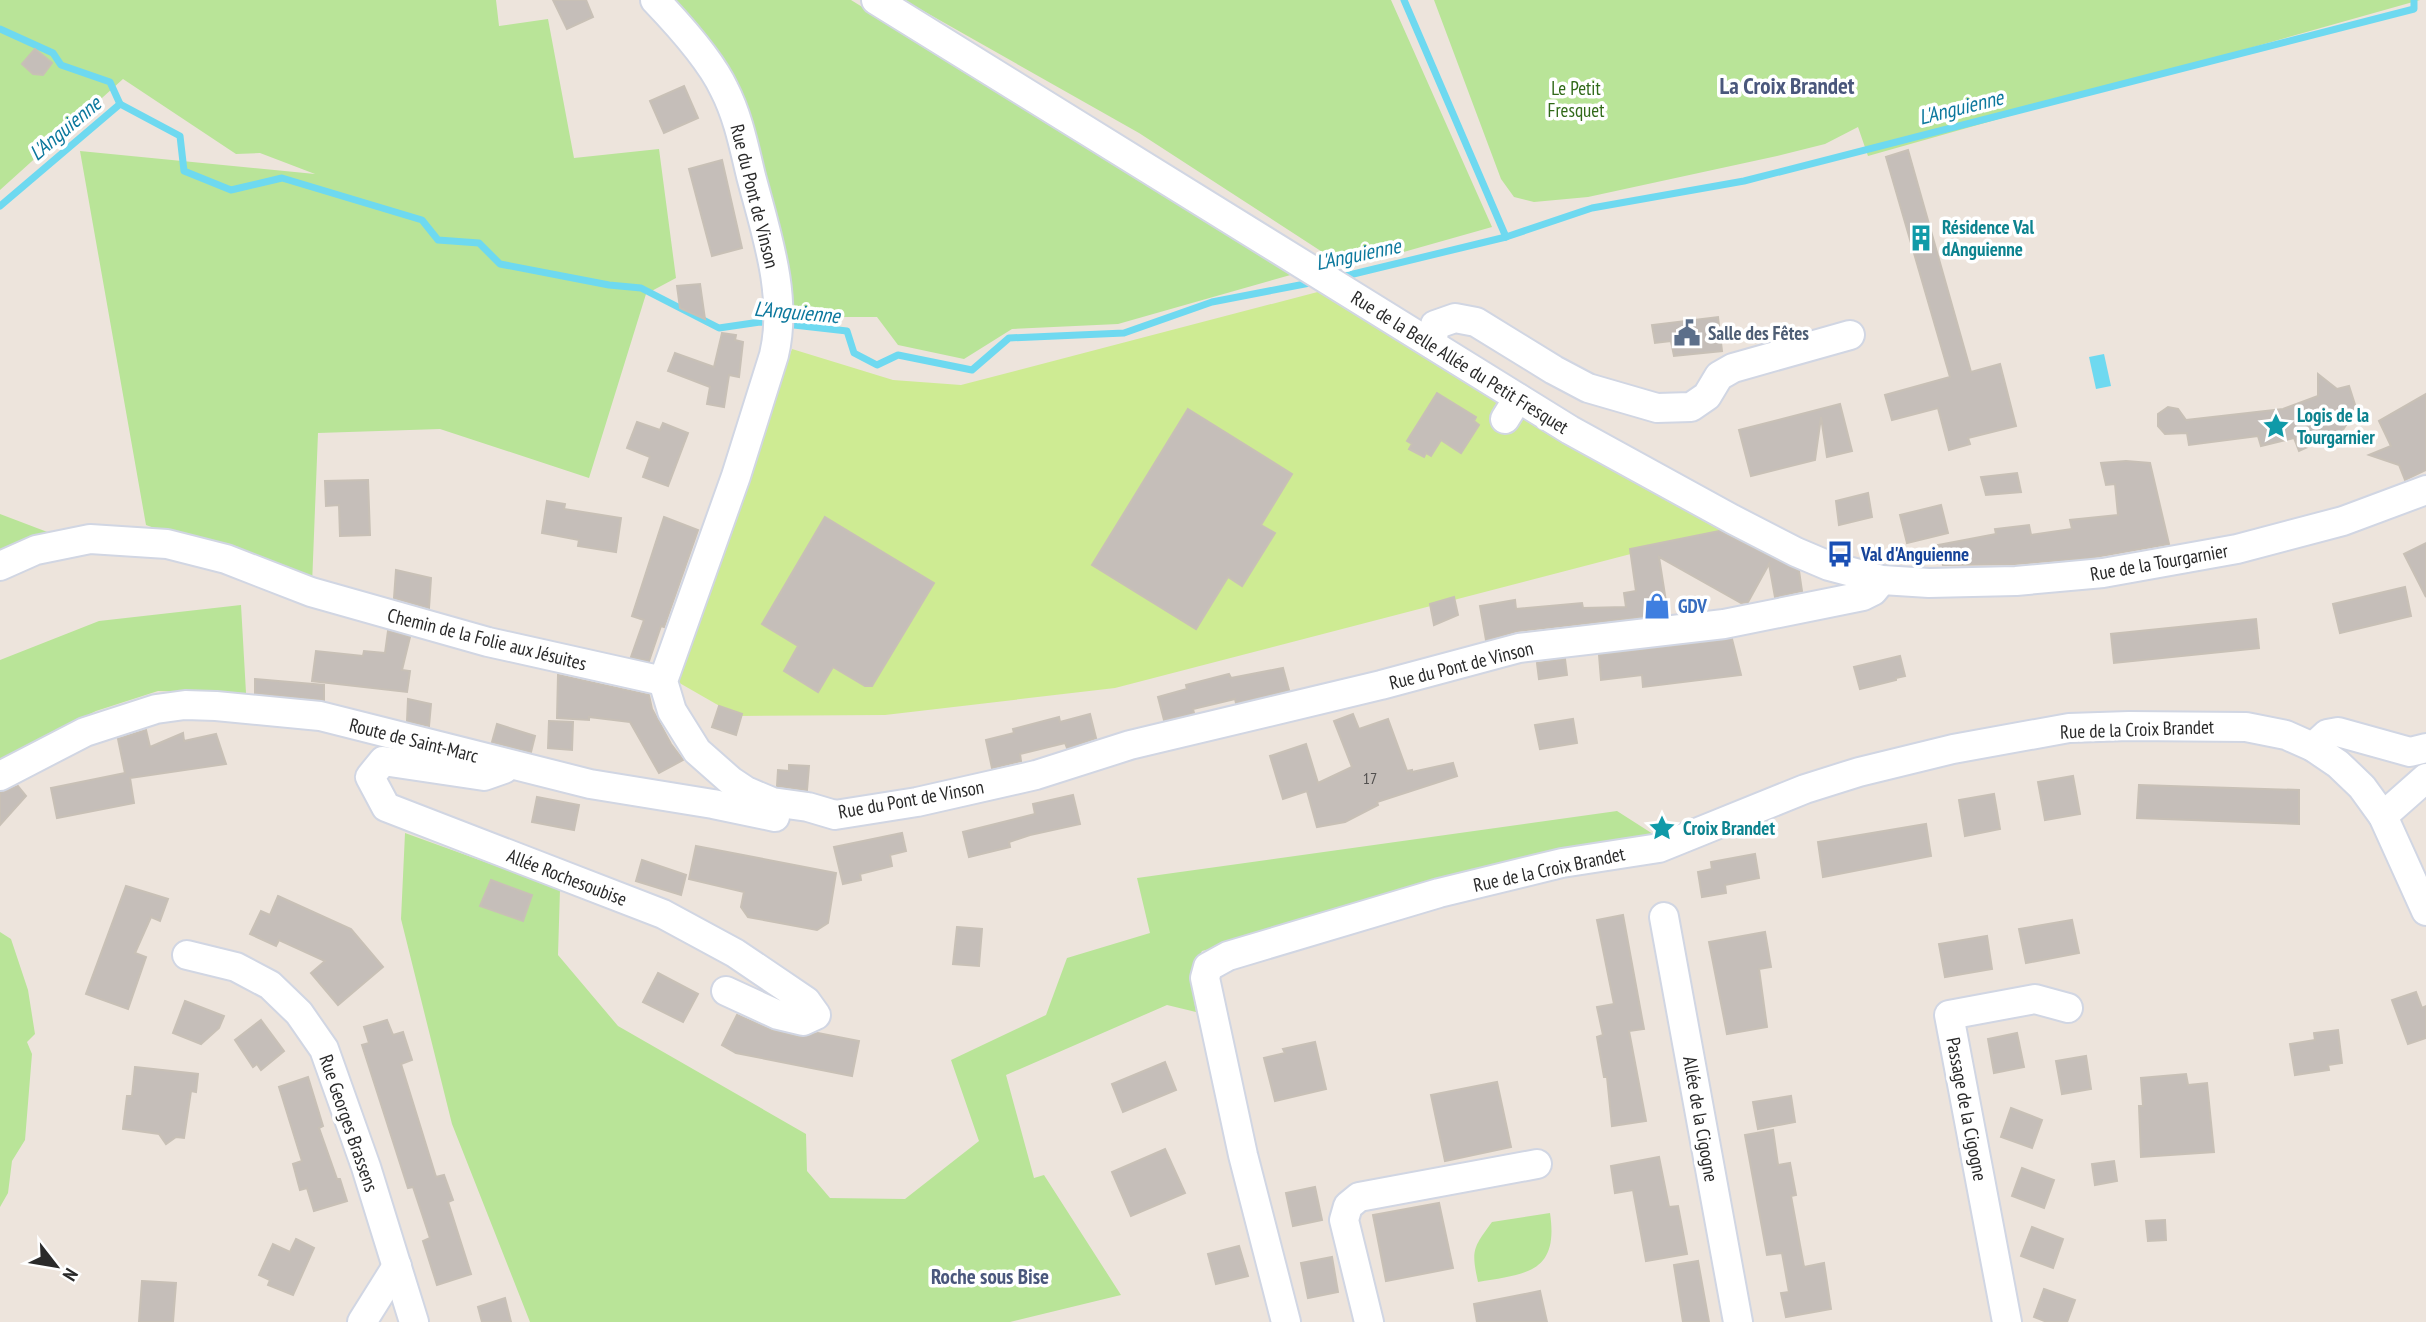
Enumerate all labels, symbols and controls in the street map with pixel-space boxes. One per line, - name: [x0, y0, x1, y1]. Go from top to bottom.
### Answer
- district label: La Croix Brandet: [1719, 71, 1855, 100]
- park label: Le Petit Fresquet: [1548, 76, 1605, 122]
- water label: L'Anguienne: [1916, 83, 2007, 130]
- water label: L'Anguienne: [23, 89, 108, 166]
- street label: Rue du Pont de Vinson: [726, 122, 784, 270]
- place label: Résidence Val dAnguienne: [1942, 215, 2034, 261]
- building icon: Résidence Val dAnguienne: [1906, 223, 1936, 253]
- water label: L'Anguienne: [1313, 232, 1404, 276]
- street label: Rue de la Belle Allée du Petit Fresquet: [1347, 285, 1574, 439]
- water label: L'Anguienne: [753, 295, 842, 329]
- public building icon: Salle des Fêtes: [1672, 318, 1702, 348]
- place label: Salle des Fêtes: [1708, 321, 1809, 345]
- place label: Logis de la Tourgarnier: [2297, 403, 2375, 449]
- place icon: Logis de la Tourgarnier: [2261, 411, 2291, 441]
- street label: Rue de la Tourgarnier: [2088, 538, 2231, 586]
- bus stop icon: Val d'Anguienne: [1825, 539, 1855, 569]
- place label: Val d'Anguienne: [1860, 542, 1969, 566]
- shop icon: GDV: [1642, 591, 1672, 621]
- place label: GDV: [1678, 594, 1707, 618]
- street label: Chemin de la Folie aux Jésuites: [385, 603, 589, 675]
- street label: Rue du Pont de Vinson: [1387, 636, 1535, 694]
- street label: Route de Saint-Marc: [347, 712, 481, 768]
- street label: Rue de la Croix Brandet: [2060, 714, 2215, 744]
- house number: 17: [1363, 768, 1377, 788]
- street label: Rue du Pont de Vinson: [836, 774, 986, 824]
- place icon: Croix Brandet: [1647, 813, 1677, 843]
- place label: Croix Brandet: [1683, 816, 1775, 840]
- street label: Rue de la Croix Brandet: [1471, 841, 1628, 897]
- street label: Allée Rochesoubise: [504, 843, 630, 911]
- street label: Passage de la Cigogne: [1941, 1035, 1993, 1183]
- street label: Rue Georges Brassens: [314, 1051, 384, 1195]
- street label: Allée de la Cigogne: [1678, 1054, 1724, 1184]
- north arrow: [21, 1231, 91, 1301]
- district label: Roche sous Bise: [931, 1263, 1049, 1290]
- text: N: [58, 1264, 84, 1285]

